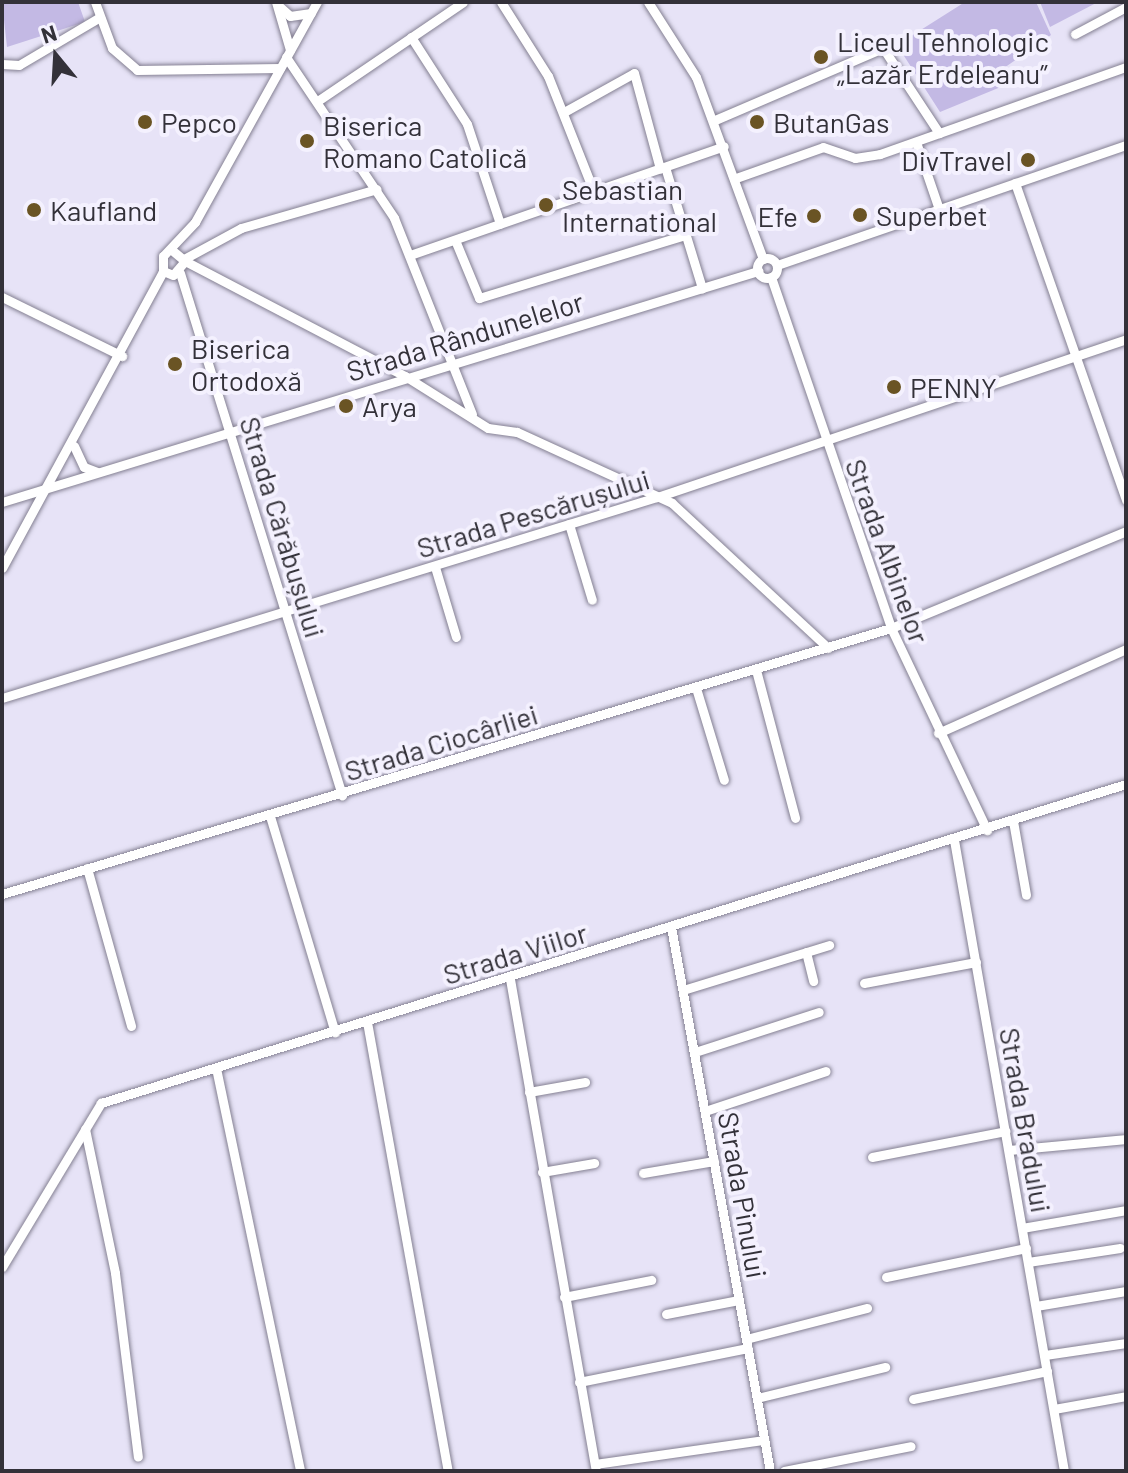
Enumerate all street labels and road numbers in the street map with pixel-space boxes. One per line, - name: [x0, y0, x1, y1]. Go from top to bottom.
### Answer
- street label: Strada Rândunelelor: [343, 284, 587, 388]
- street label: Strada Cărăbușului: [233, 413, 333, 641]
- street label: Strada Albinelor: [839, 454, 937, 648]
- street label: Strada Pescărușului: [413, 462, 653, 564]
- street label: Strada Ciocârliei: [340, 697, 542, 787]
- street label: Strada Viilor: [439, 915, 591, 991]
- street label: Strada Bradului: [993, 1025, 1059, 1215]
- street label: Strada Pinului: [712, 1109, 774, 1281]

